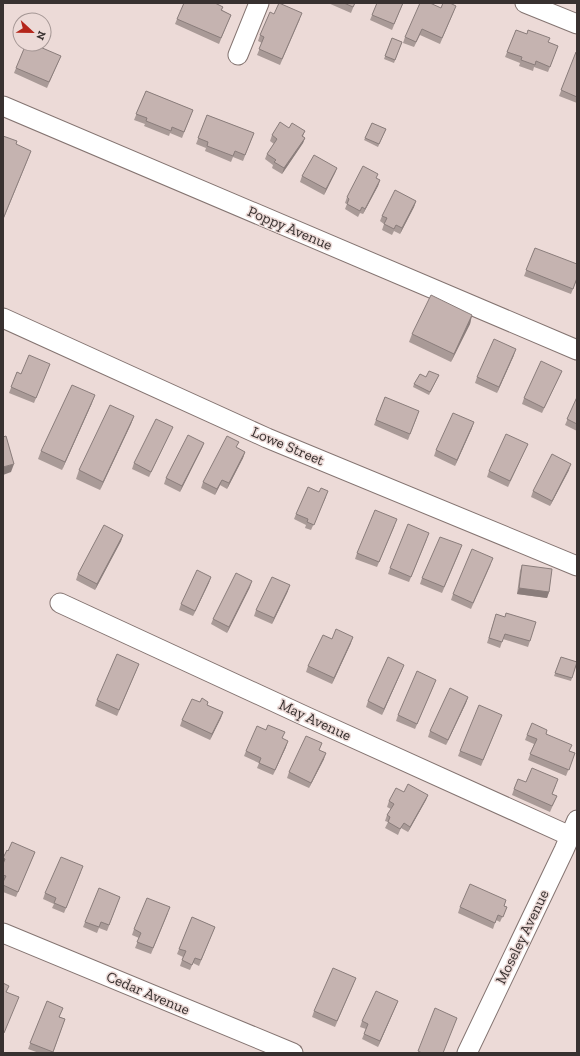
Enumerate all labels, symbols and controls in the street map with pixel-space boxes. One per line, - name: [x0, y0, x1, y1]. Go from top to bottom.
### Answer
- north arrow: [12, 12, 52, 52]
- text: N: [33, 29, 48, 42]
- street label: Poppy Avenue: [245, 202, 335, 254]
- street label: Lowe Street: [249, 423, 327, 470]
- street label: May Avenue: [276, 695, 354, 745]
- street label: Moseley Avenue: [491, 887, 553, 987]
- street label: Cedar Avenue: [104, 967, 192, 1019]

